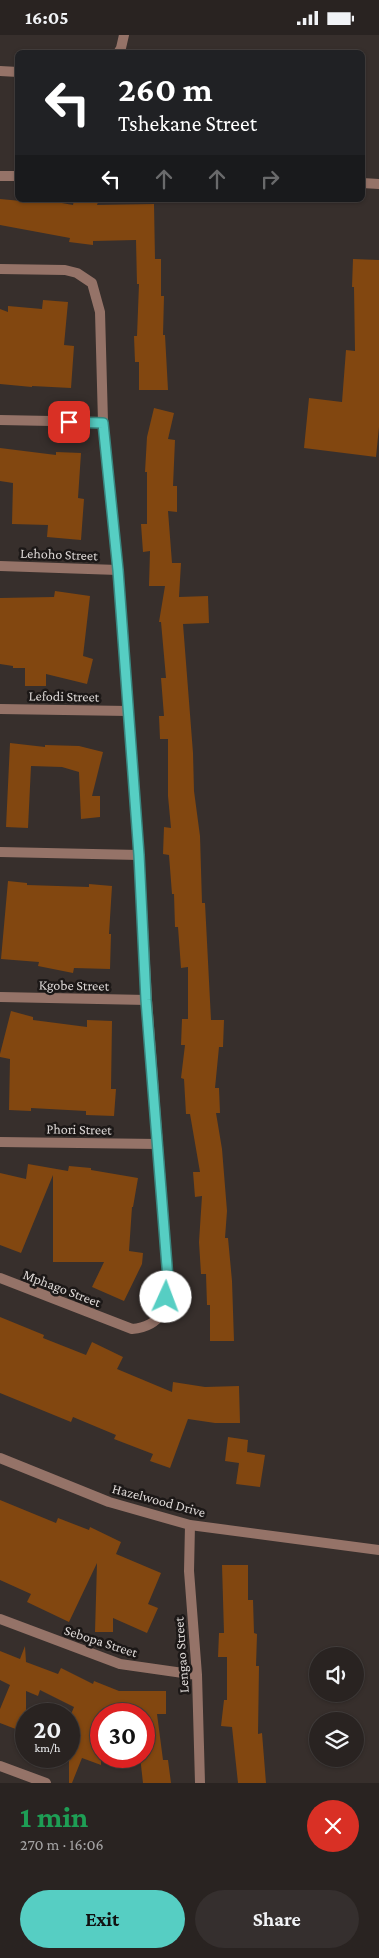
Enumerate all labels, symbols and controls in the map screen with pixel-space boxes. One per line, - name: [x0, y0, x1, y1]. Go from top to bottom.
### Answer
- text: 16:05: [25, 7, 69, 28]
- icon: left: [35, 70, 100, 135]
- text: 260 m: [118, 70, 213, 109]
- text: Tshekane Street: [118, 111, 257, 136]
- icon: left: [97, 165, 125, 193]
- icon: ahead: [150, 165, 178, 193]
- icon: ahead: [203, 165, 231, 193]
- icon: right: [256, 165, 284, 193]
- pin: [48, 401, 90, 443]
- icon: arrive: [55, 408, 83, 436]
- street label: Lehoho Street: [20, 545, 98, 563]
- street label: Lefodi Street: [29, 687, 100, 705]
- street label: Kgobe Street: [39, 976, 110, 994]
- street label: Phori Street: [46, 1120, 112, 1138]
- street label: Mphago Street: [21, 1266, 103, 1310]
- position arrow: [139, 1270, 191, 1322]
- street label: Hazelwood Drive: [111, 1480, 207, 1520]
- street label: Lengao Street: [170, 1616, 192, 1694]
- street label: Sebopa Street: [62, 1622, 140, 1660]
- map controls: [309, 1647, 364, 1767]
- button: sound: [309, 1647, 364, 1702]
- speed limit sign: 30: [90, 1703, 155, 1768]
- button: layers: [309, 1712, 364, 1767]
- text: 20: [34, 1716, 61, 1743]
- text: km/h: [35, 1741, 60, 1755]
- text: 1 min: [20, 1800, 88, 1833]
- button: close: [307, 1800, 359, 1852]
- text: 270 m · 16:06: [20, 1836, 104, 1853]
- button: Exit: [20, 1890, 185, 1948]
- button: Share: [195, 1890, 359, 1948]

